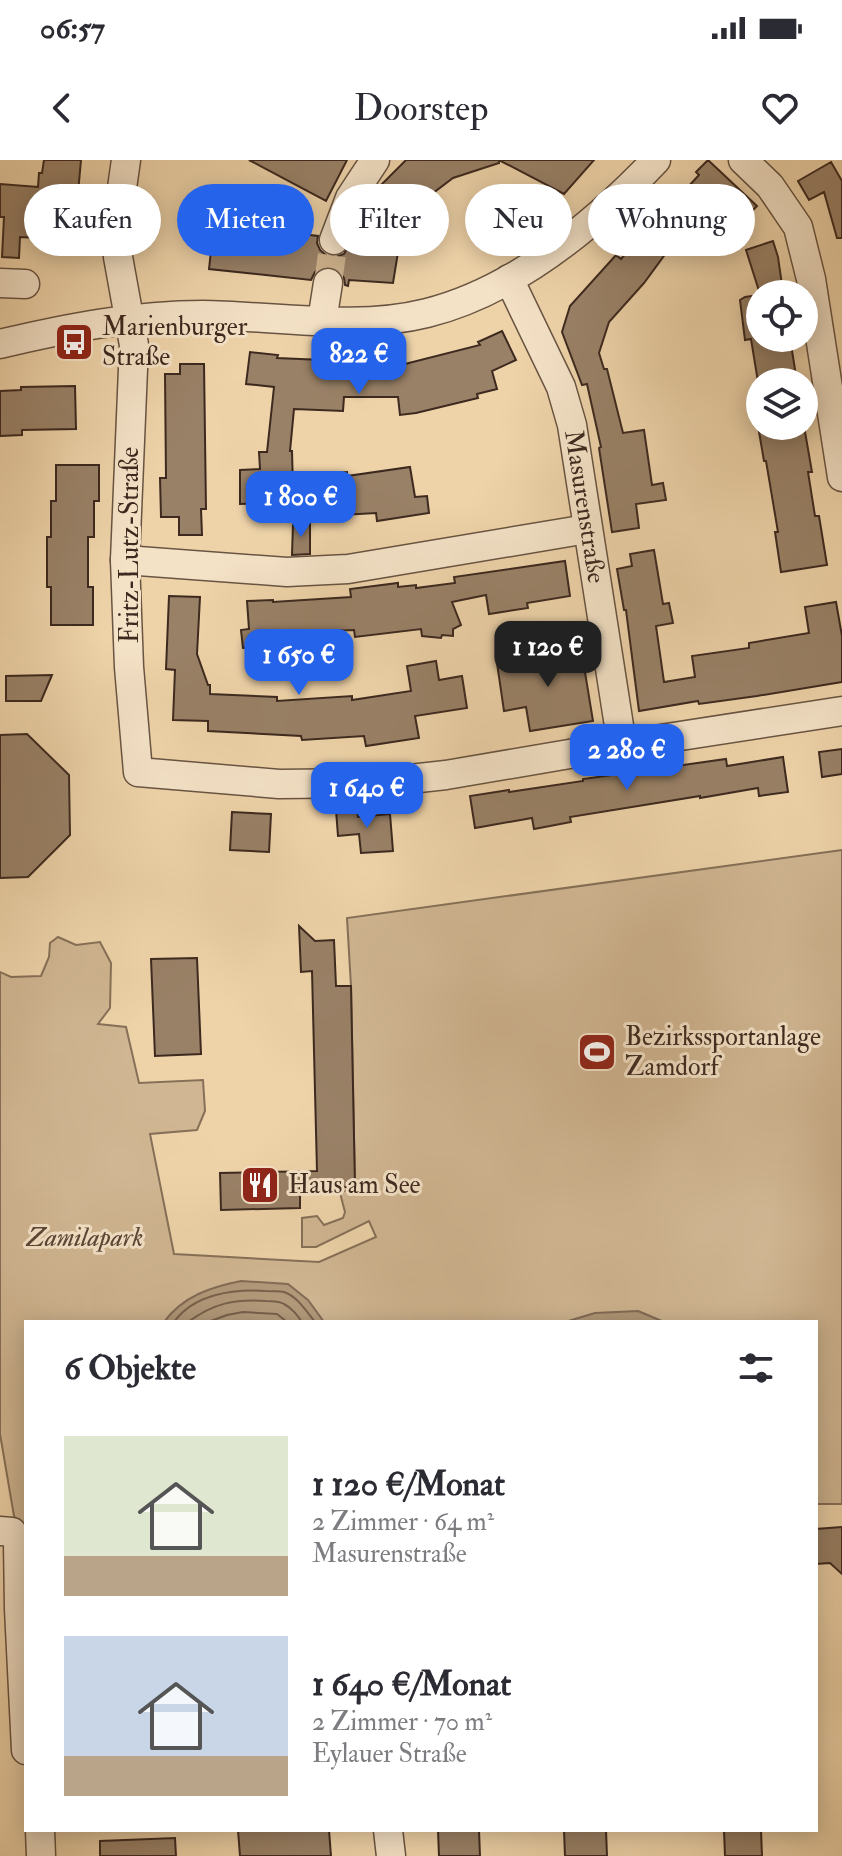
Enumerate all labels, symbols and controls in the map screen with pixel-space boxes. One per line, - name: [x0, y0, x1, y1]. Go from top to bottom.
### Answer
- text: 06:57: [40, 10, 105, 47]
- icon: back: [40, 86, 84, 130]
- text: Doorstep: [354, 86, 488, 131]
- icon: heart: [758, 86, 802, 130]
- chip: Kaufen: [24, 184, 161, 256]
- chip: Mieten: [177, 184, 314, 256]
- chip: Filter: [330, 184, 449, 256]
- chip: Neu: [465, 184, 572, 256]
- chip: Wohnung: [588, 184, 755, 256]
- map controls: [746, 280, 818, 440]
- button: locate: [746, 280, 818, 352]
- place label: Marienburger Straße: [102, 311, 248, 373]
- bus stop icon: Marienburger Straße: [53, 321, 95, 363]
- pin: 822 €: [303, 328, 415, 396]
- text: 822 €: [329, 338, 389, 370]
- button: layers: [746, 368, 818, 440]
- street label: Masurenstraße: [557, 428, 613, 586]
- street label: Fritz-Lutz-Straße: [114, 447, 146, 643]
- pin: 1 800 €: [227, 471, 375, 539]
- text: 1 800 €: [264, 481, 338, 513]
- pin: 1 120 €: [474, 621, 622, 689]
- pin: 1 650 €: [225, 629, 373, 697]
- text: 1 120 €: [512, 631, 584, 663]
- text: 1 650 €: [262, 639, 336, 671]
- pin: 2 280 €: [553, 724, 701, 792]
- text: 2 280 €: [588, 734, 666, 766]
- pin: 1 640 €: [293, 762, 441, 830]
- text: 1 640 €: [329, 772, 405, 804]
- place label: Bezirkssportanlage Zamdorf: [625, 1021, 821, 1083]
- sports icon: Bezirkssportanlage Zamdorf: [576, 1031, 618, 1073]
- restaurant icon: Haus am See: [239, 1164, 281, 1206]
- place label: Haus am See: [288, 1169, 420, 1201]
- park label: Zamilapark: [26, 1222, 143, 1254]
- icon: filters: [734, 1346, 778, 1390]
- text: 6 Objekte: [64, 1347, 196, 1390]
- text: 1 120 €/Monat: [312, 1463, 505, 1506]
- icon: home: [128, 1468, 224, 1564]
- text: 2 Zimmer · 64 m²: [312, 1506, 494, 1538]
- text: Masurenstraße: [312, 1538, 467, 1570]
- text: 1 640 €/Monat: [312, 1663, 511, 1706]
- icon: home: [128, 1668, 224, 1764]
- text: 2 Zimmer · 70 m²: [312, 1706, 492, 1738]
- text: Eylauer Straße: [312, 1738, 467, 1770]

